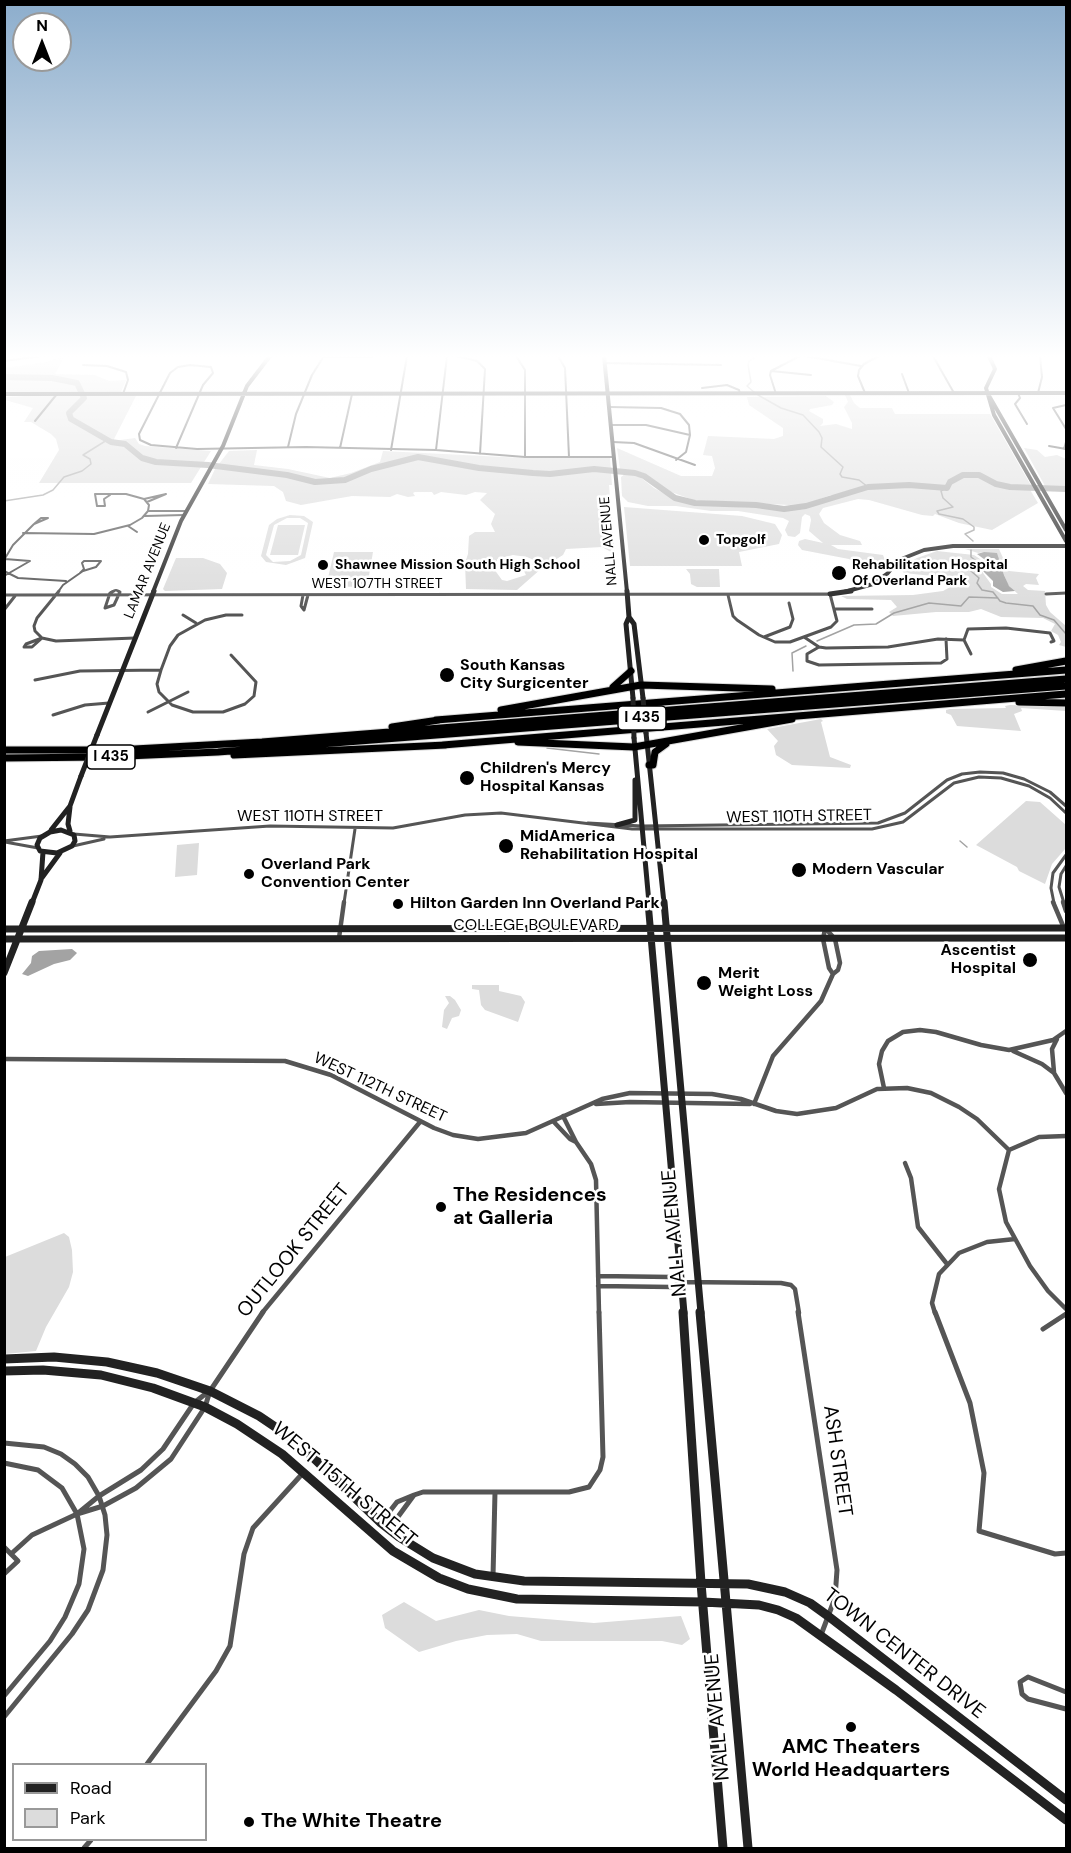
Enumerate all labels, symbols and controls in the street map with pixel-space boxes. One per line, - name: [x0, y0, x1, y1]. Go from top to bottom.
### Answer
- north arrow: [12, 12, 72, 72]
- text: N: [36, 15, 48, 36]
- street label: NALL AVENUE: [597, 496, 621, 586]
- street label: LAMAR AVENUE: [121, 521, 175, 621]
- place label: Topgolf: [716, 532, 766, 548]
- marker: Topgolf: [697, 533, 711, 547]
- place label: Shawnee Mission South High School: [335, 557, 580, 573]
- place label: Rehabilitation Hospital Of Overland Park: [852, 557, 1008, 590]
- marker: Shawnee Mission South High School: [316, 558, 330, 572]
- marker: Rehabilitation Hospital Of Overland Park: [830, 564, 848, 582]
- street label: WEST 107TH STREET: [312, 576, 442, 592]
- place label: South Kansas City Surgicenter: [460, 656, 588, 694]
- marker: South Kansas City Surgicenter: [438, 666, 456, 684]
- road number: I 435: [618, 706, 666, 730]
- road number: I 435: [87, 745, 135, 769]
- place label: Children's Mercy Hospital Kansas: [480, 759, 611, 797]
- marker: Children's Mercy Hospital Kansas: [458, 769, 476, 787]
- street label: WEST 110TH STREET: [726, 806, 872, 828]
- street label: WEST 110TH STREET: [237, 807, 383, 827]
- place label: MidAmerica Rehabilitation Hospital: [520, 827, 698, 865]
- marker: MidAmerica Rehabilitation Hospital: [497, 837, 515, 855]
- place label: Overland Park Convention Center: [261, 855, 409, 893]
- place label: Modern Vascular: [812, 860, 944, 880]
- marker: Modern Vascular: [790, 861, 808, 879]
- marker: Overland Park Convention Center: [242, 867, 256, 881]
- place label: Hilton Garden Inn Overland Park: [410, 894, 660, 914]
- marker: Hilton Garden Inn Overland Park: [391, 897, 405, 911]
- street label: COLLEGE BOULEVARD: [453, 916, 619, 936]
- place label: Ascentist Hospital: [940, 941, 1016, 979]
- marker: Ascentist Hospital: [1021, 951, 1039, 969]
- place label: Merit Weight Loss: [718, 964, 813, 1002]
- marker: Merit Weight Loss: [695, 974, 713, 992]
- street label: WEST 112TH STREET: [311, 1049, 449, 1127]
- street label: NALL AVENUE: [657, 1168, 693, 1298]
- street label: OUTLOOK STREET: [233, 1179, 355, 1323]
- place label: The Residences at Galleria: [453, 1184, 607, 1231]
- marker: The Residences at Galleria: [434, 1200, 448, 1214]
- street label: ASH STREET: [817, 1404, 857, 1518]
- street label: WEST 115TH STREET: [267, 1418, 421, 1552]
- street label: TOWN CENTER DRIVE: [819, 1584, 989, 1724]
- street label: NALL AVENUE: [700, 1652, 736, 1782]
- marker: AMC Theaters World Headquarters: [844, 1720, 858, 1734]
- place label: AMC Theaters World Headquarters: [752, 1736, 950, 1783]
- legend: [12, 1763, 207, 1841]
- text: Road: [70, 1776, 112, 1800]
- text: Park: [70, 1806, 106, 1830]
- place label: The White Theatre: [261, 1810, 442, 1834]
- marker: The White Theatre: [242, 1815, 256, 1829]

